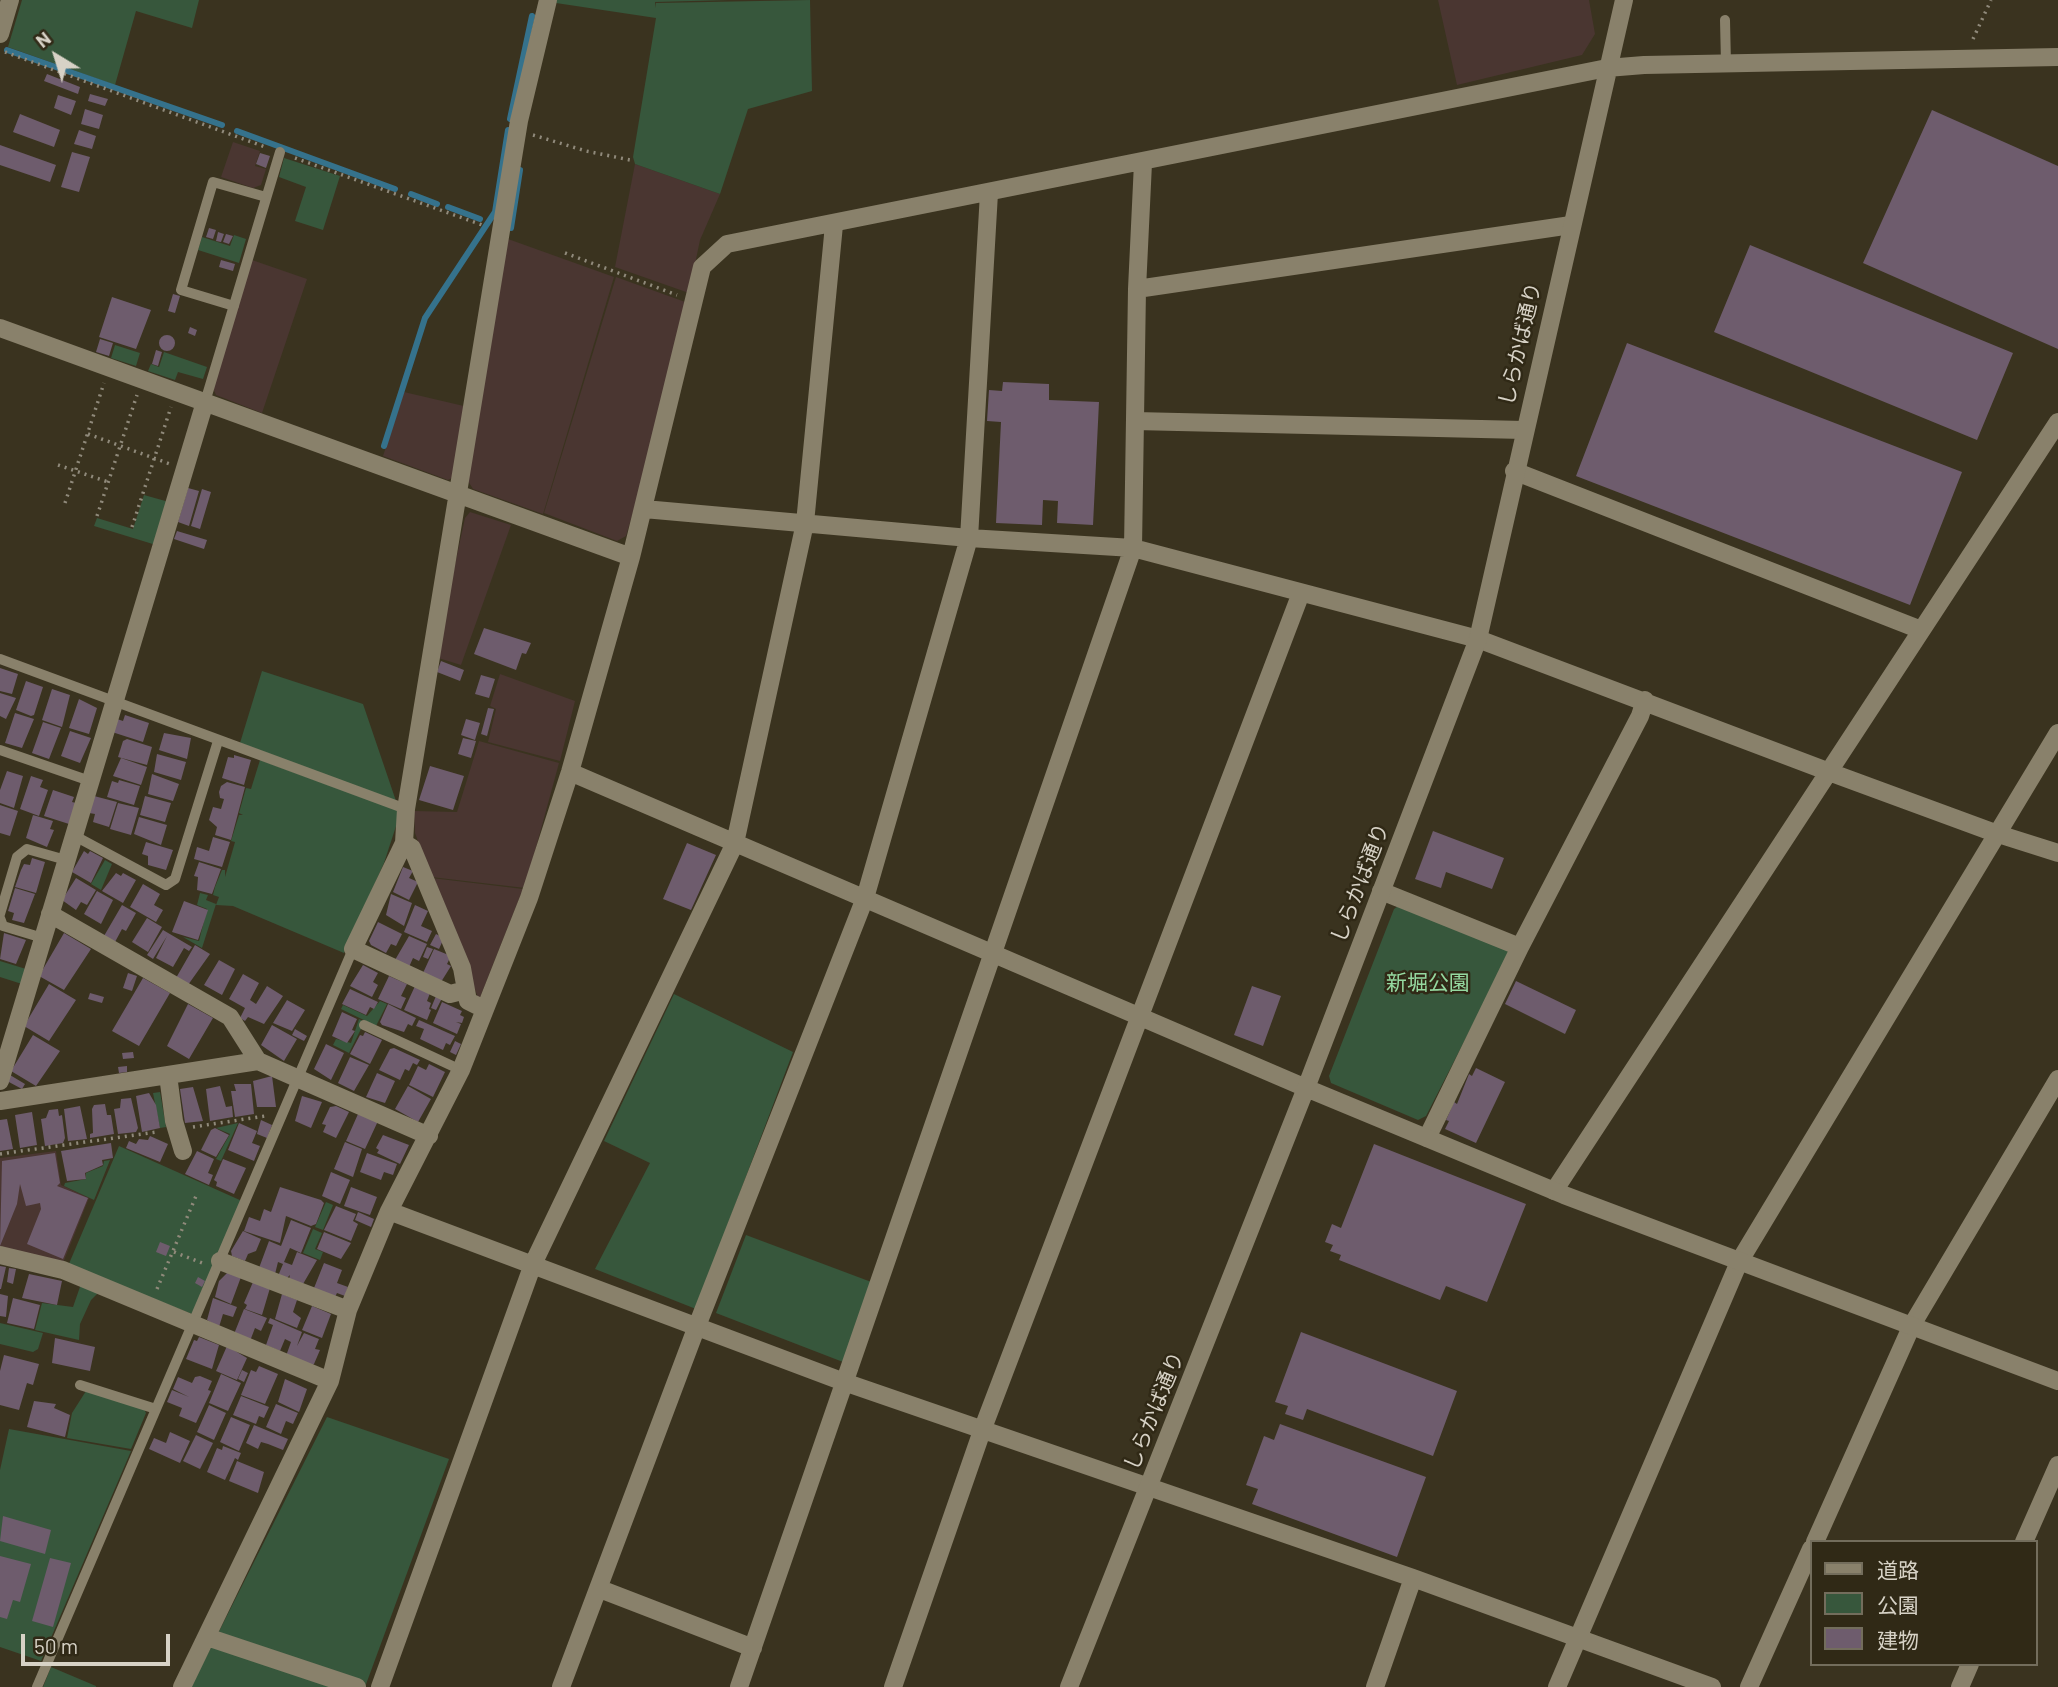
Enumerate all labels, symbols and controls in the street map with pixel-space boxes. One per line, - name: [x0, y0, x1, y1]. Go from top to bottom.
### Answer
- north arrow: [21, 21, 91, 91]
- text: N: [31, 26, 55, 52]
- street label: しらかば通り: [1494, 280, 1546, 408]
- street label: しらかば通り: [1326, 820, 1394, 946]
- park label: 新堀公園: [1386, 970, 1470, 996]
- street label: しらかば通り: [1119, 1348, 1189, 1474]
- legend: [1810, 1540, 2037, 1666]
- text: 道路: [1877, 1557, 1919, 1582]
- text: 公園: [1877, 1592, 1919, 1617]
- scale bar: [24, 1620, 173, 1664]
- text: 建物: [1877, 1627, 1919, 1652]
- text: 50 m: [34, 1633, 78, 1658]

